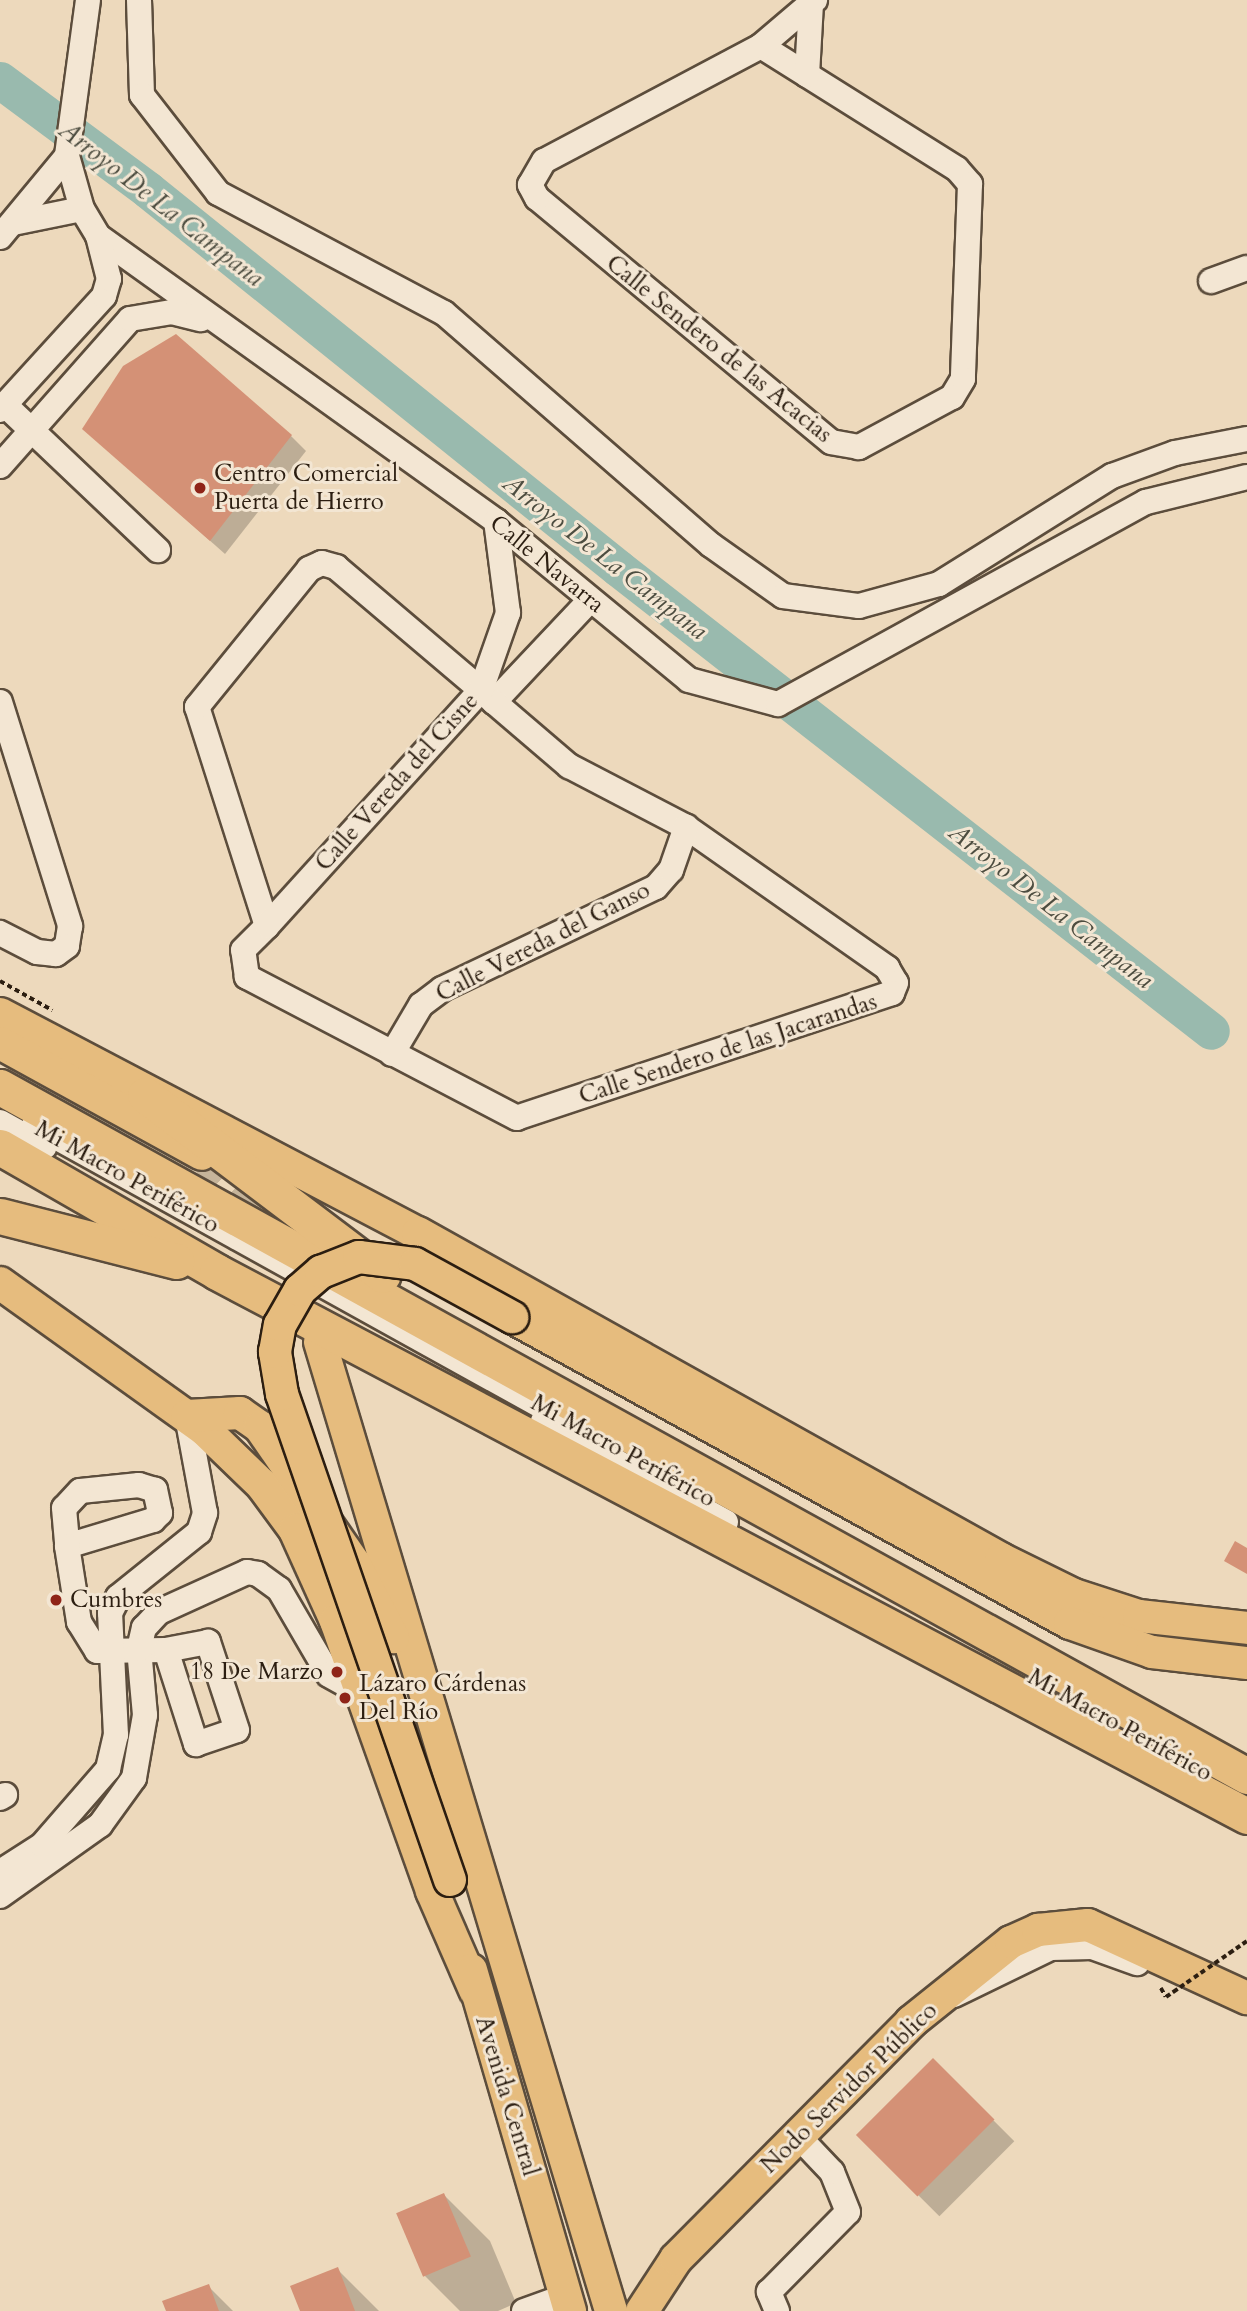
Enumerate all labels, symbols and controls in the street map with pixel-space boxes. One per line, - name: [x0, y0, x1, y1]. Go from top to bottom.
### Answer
- water label: Arroyo De La Campana: [52, 114, 270, 294]
- street label: Calle Sendero de las Acacias: [600, 249, 838, 449]
- place label: Centro Comercial Puerta de Hierro: [214, 460, 398, 516]
- water label: Arroyo De La Campana: [496, 467, 714, 647]
- marker: Centro Comercial Puerta de Hierro: [192, 480, 208, 496]
- street label: Calle Navarra: [484, 509, 610, 619]
- street label: Calle Vereda del Cisne: [309, 687, 485, 877]
- water label: Arroyo De La Campana: [942, 816, 1160, 996]
- street label: Calle Vereda del Ganso: [431, 876, 655, 1008]
- street label: Calle Sendero de las Jacarandas: [575, 987, 881, 1111]
- street label: Mi Macro Periférico: [30, 1114, 224, 1240]
- street label: Mi Macro Periférico: [526, 1388, 720, 1514]
- place label: Cumbres: [70, 1586, 162, 1614]
- marker: Cumbres: [48, 1592, 64, 1608]
- place label: 18 De Marzo: [190, 1658, 323, 1686]
- street label: Mi Macro Periférico: [1023, 1662, 1217, 1788]
- marker: 18 De Marzo: [329, 1664, 345, 1680]
- place label: Lázaro Cárdenas Del Río: [359, 1670, 526, 1726]
- marker: Lázaro Cárdenas Del Río: [337, 1690, 353, 1706]
- street label: Nodo Servidor Público: [755, 1996, 943, 2180]
- street label: Avenida Central: [469, 2013, 545, 2179]

